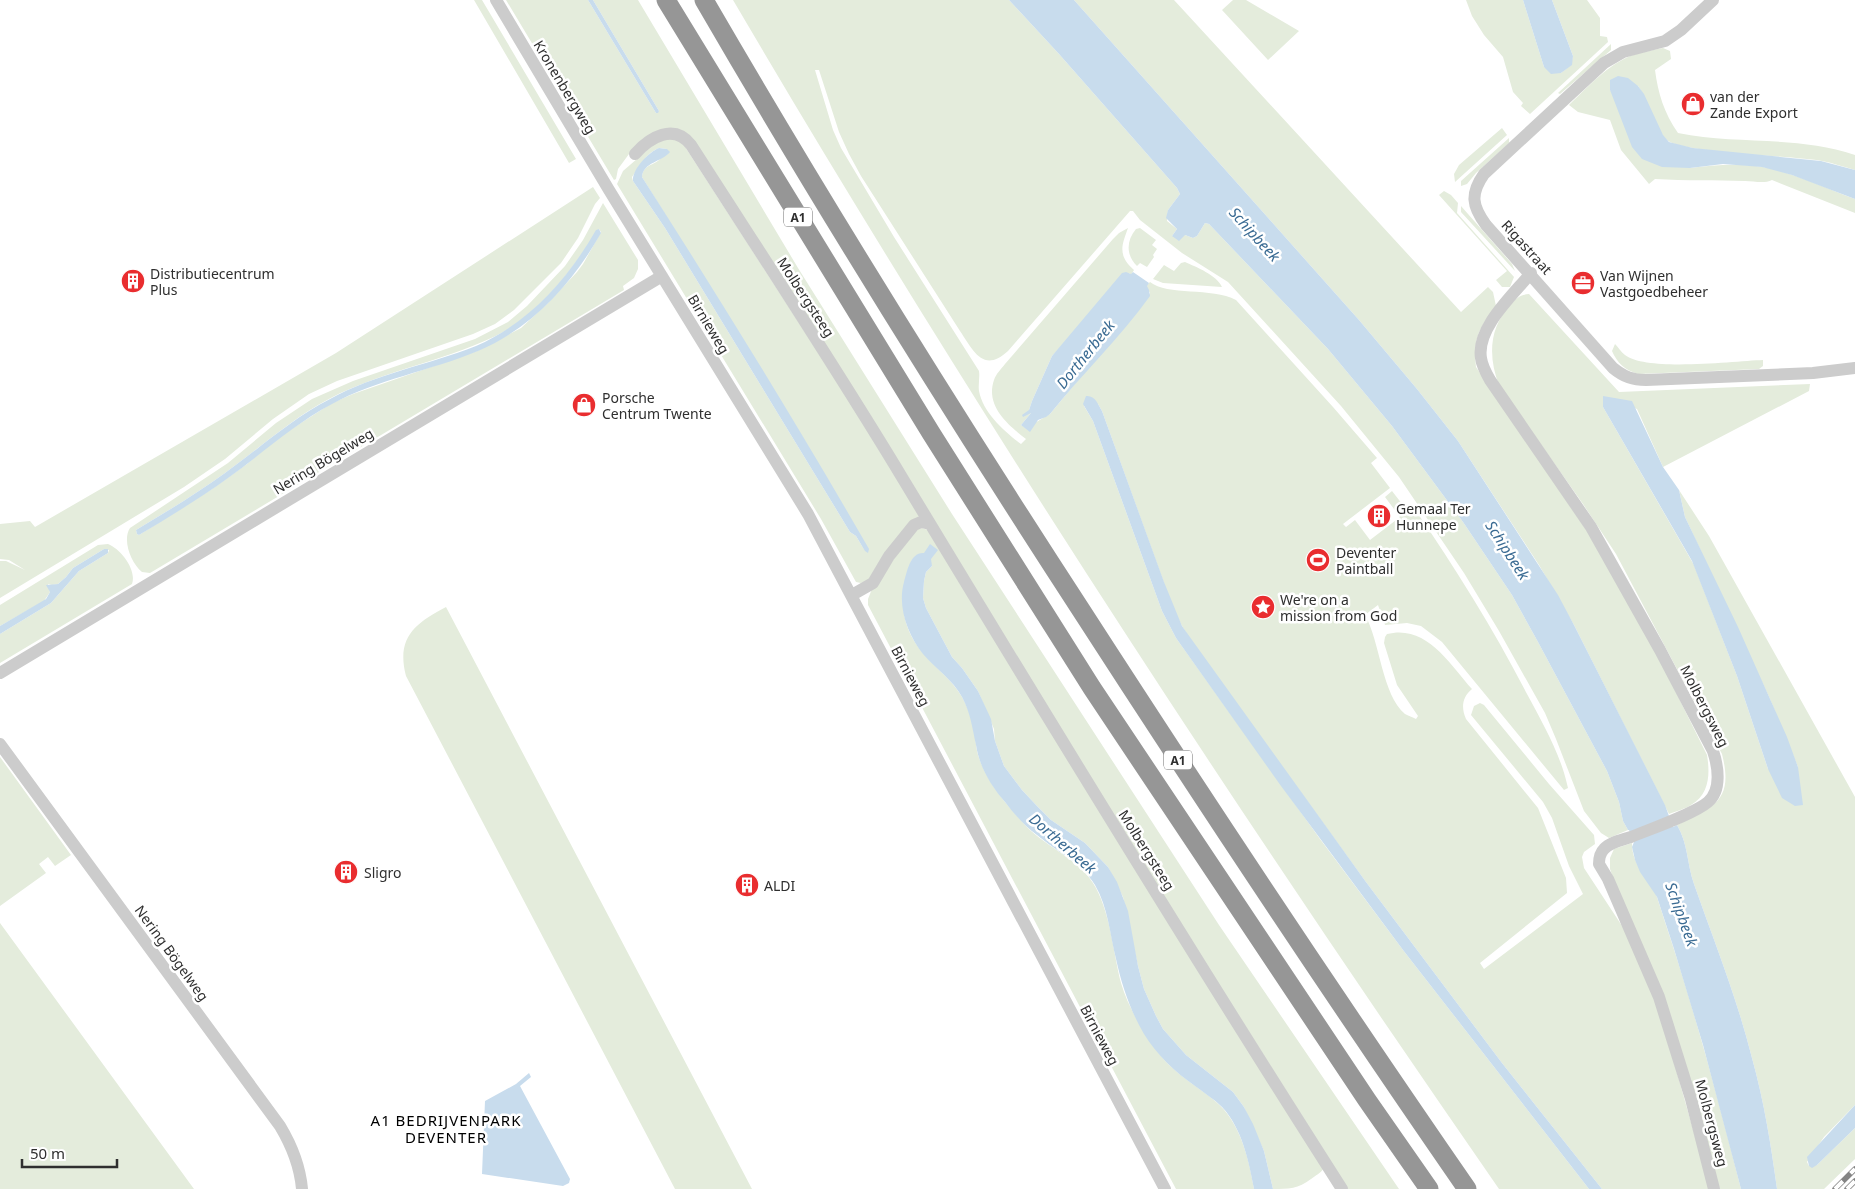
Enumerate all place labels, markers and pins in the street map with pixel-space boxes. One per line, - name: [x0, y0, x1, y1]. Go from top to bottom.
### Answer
- place label: van der Zande Export: [1710, 87, 1798, 122]
- shop icon: van der Zande Export: [1680, 91, 1706, 117]
- place label: Distributiecentrum Plus: [150, 264, 275, 299]
- place label: Van Wijnen Vastgoedbeheer: [1600, 266, 1708, 301]
- building icon: Distributiecentrum Plus: [120, 268, 146, 294]
- office icon: Van Wijnen Vastgoedbeheer: [1570, 270, 1596, 296]
- place label: Porsche Centrum Twente: [602, 388, 712, 423]
- shop icon: Porsche Centrum Twente: [571, 392, 597, 418]
- place label: Gemaal Ter Hunnepe: [1396, 499, 1471, 534]
- building icon: Gemaal Ter Hunnepe: [1366, 503, 1392, 529]
- place label: Deventer Paintball: [1336, 543, 1396, 578]
- sports icon: Deventer Paintball: [1305, 547, 1331, 573]
- place label: We're on a mission from God: [1280, 590, 1397, 625]
- place icon: We're on a mission from God: [1250, 594, 1276, 620]
- building icon: Sligro: [333, 859, 359, 885]
- place label: Sligro: [364, 863, 402, 882]
- building icon: ALDI: [734, 872, 760, 898]
- place label: ALDI: [764, 876, 796, 895]

